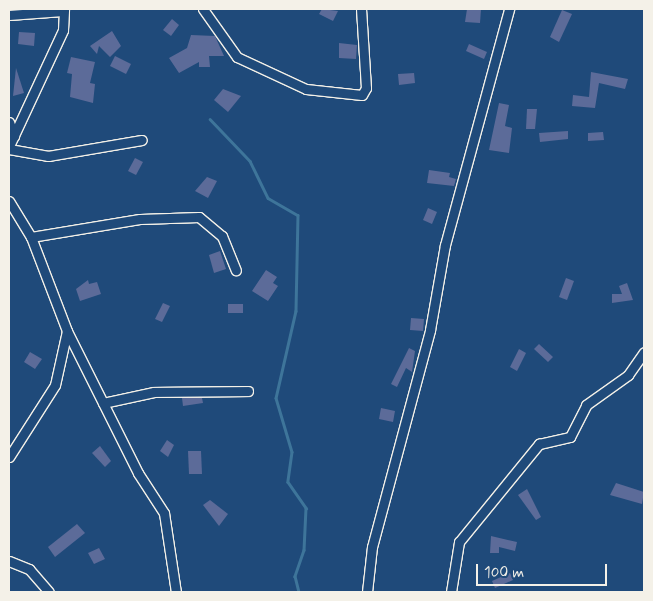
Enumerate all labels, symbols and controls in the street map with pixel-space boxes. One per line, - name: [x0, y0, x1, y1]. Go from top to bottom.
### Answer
- scale bar: [478, 554, 609, 586]
- text: 100 m: [484, 563, 524, 583]

